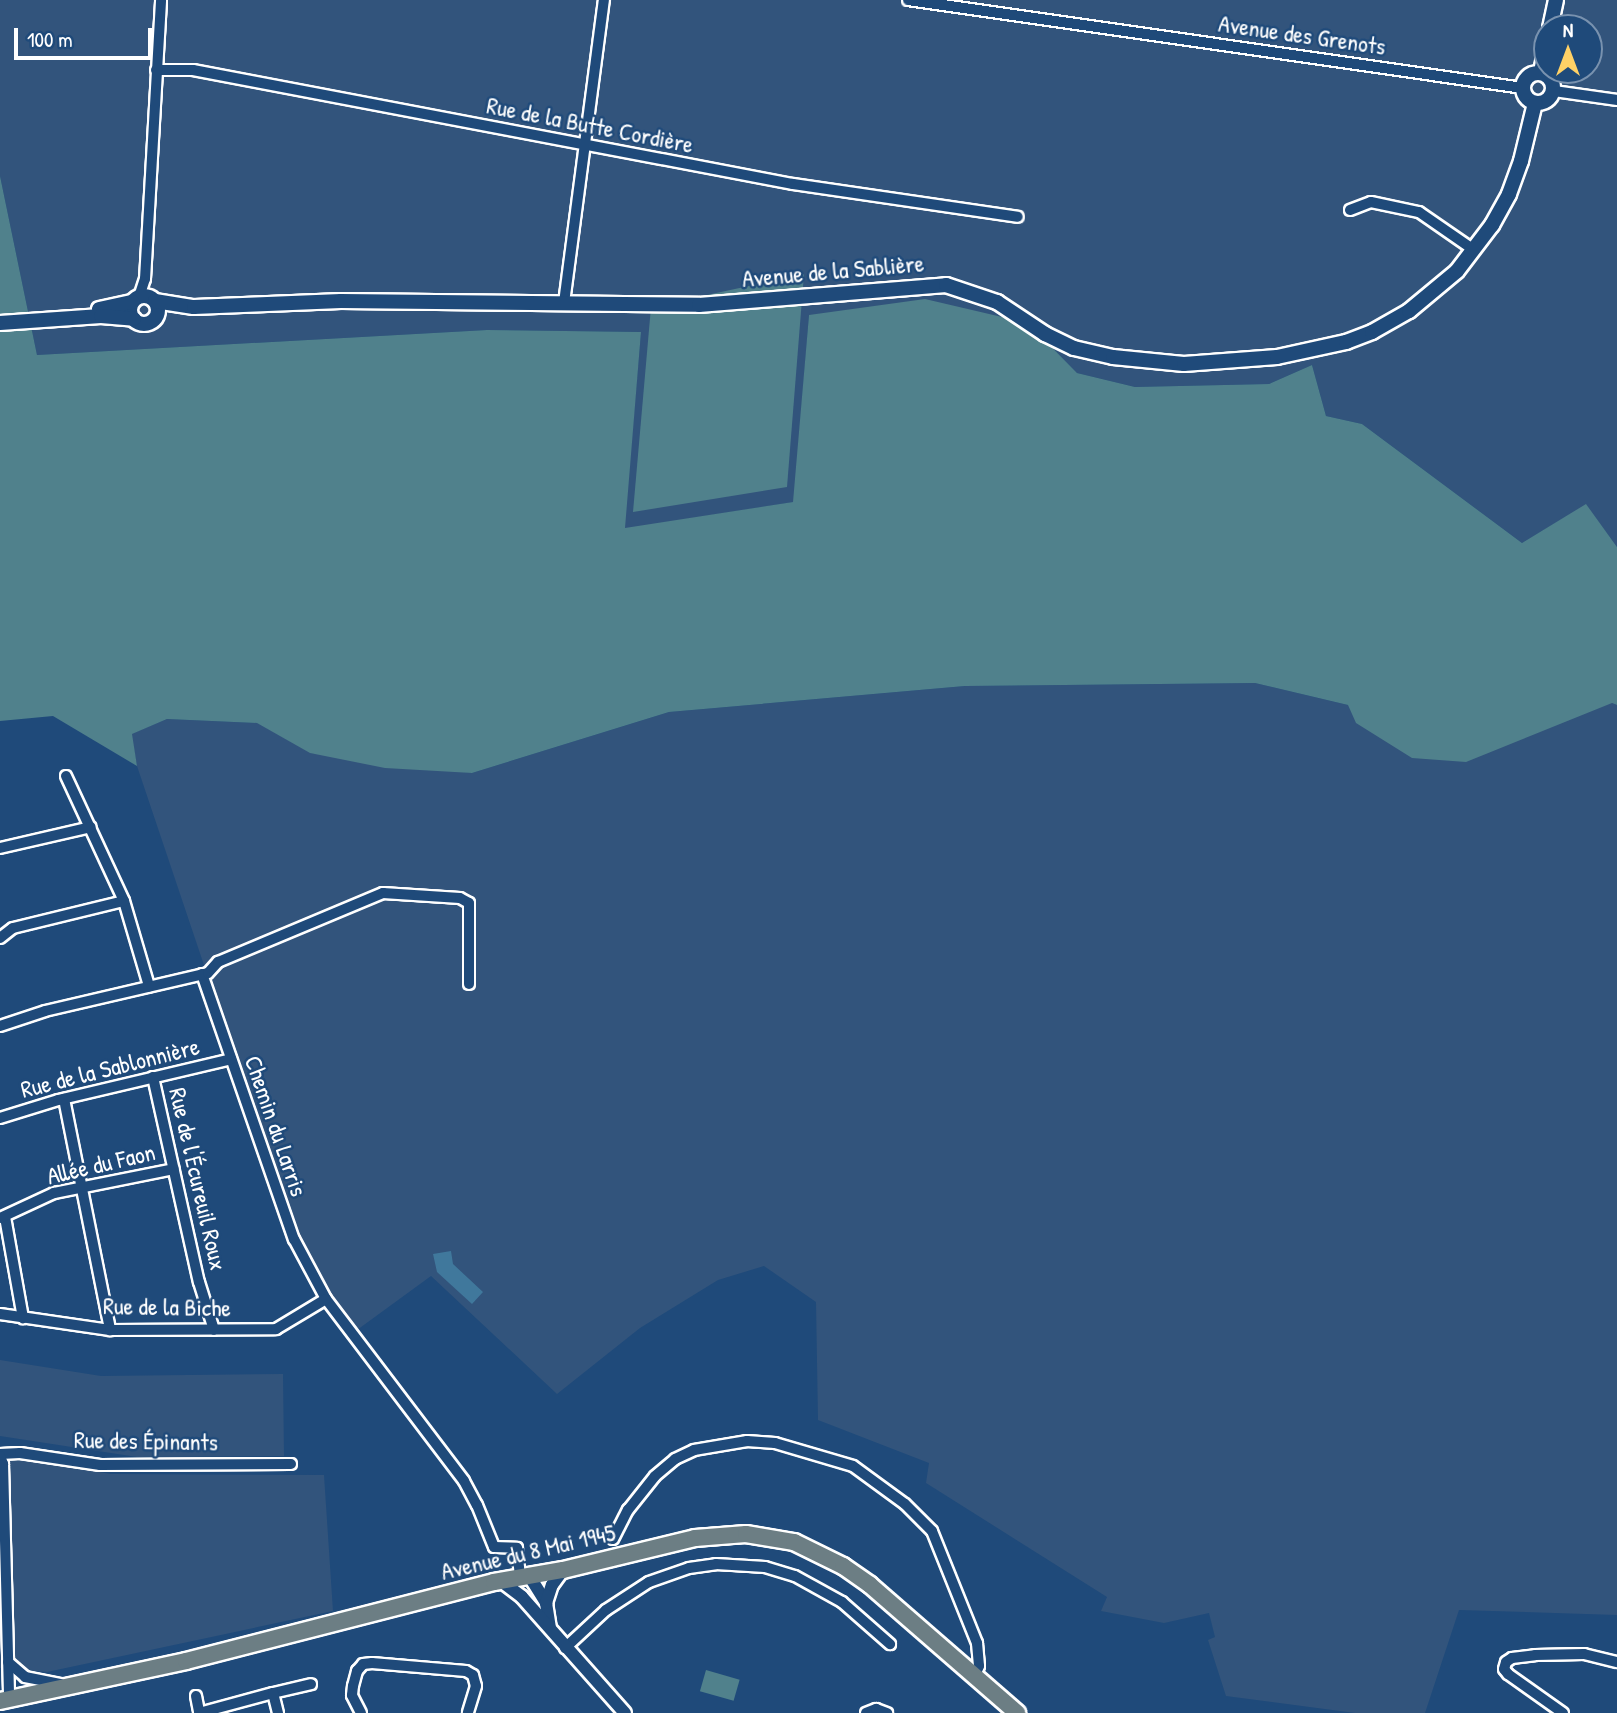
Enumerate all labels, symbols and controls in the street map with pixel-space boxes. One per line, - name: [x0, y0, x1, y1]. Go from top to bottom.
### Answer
- street label: Avenue des Grenots: [1217, 9, 1387, 61]
- scale bar: [18, 14, 156, 58]
- north arrow: [1533, 14, 1603, 84]
- text: N: [1563, 17, 1573, 43]
- text: 100 m: [27, 25, 73, 54]
- street label: Rue de la Butte Cordière: [484, 91, 696, 159]
- street label: Avenue de la Sablière: [741, 249, 925, 293]
- street label: Rue de la Sablonnière: [18, 1032, 202, 1104]
- street label: Chemin du Larris: [238, 1052, 314, 1200]
- street label: Rue de l'Écureuil Roux: [163, 1085, 233, 1273]
- street label: Allée du Faon: [44, 1138, 158, 1190]
- street label: Rue de la Biche: [103, 1291, 231, 1323]
- street label: Rue des Épinants: [74, 1425, 218, 1457]
- street label: Avenue du 8 Mai 1945: [438, 1518, 618, 1586]

